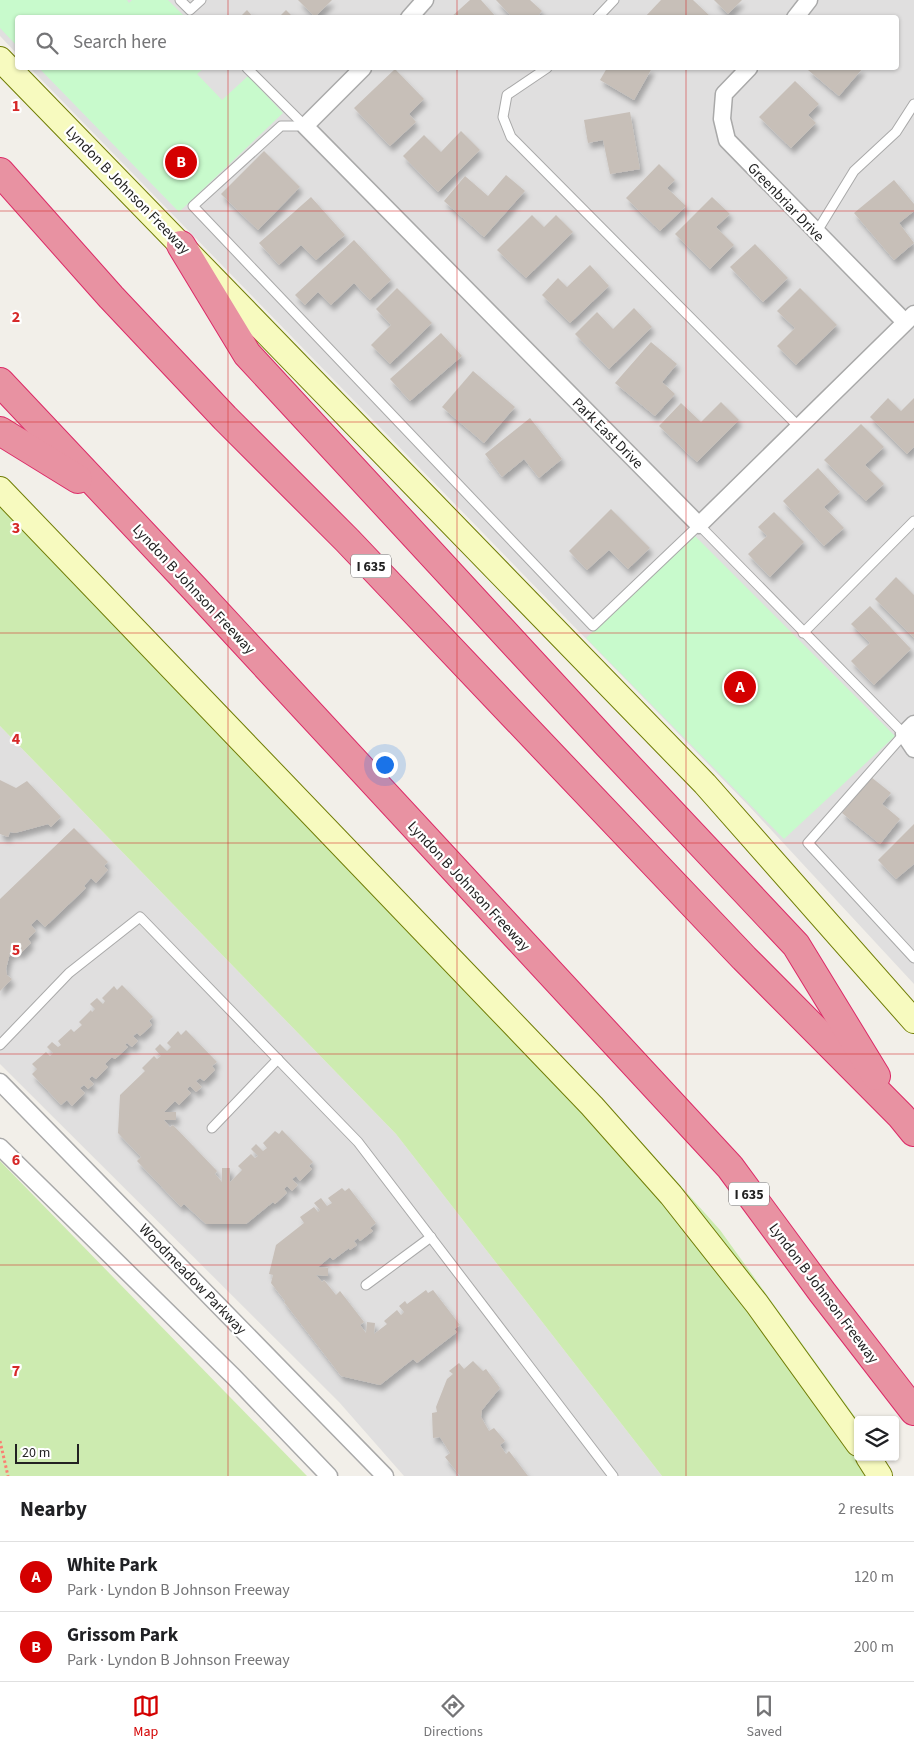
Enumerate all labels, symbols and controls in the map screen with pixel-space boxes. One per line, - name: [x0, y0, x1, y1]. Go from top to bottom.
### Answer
- search box: [15, 15, 899, 70]
- icon: search: [33, 29, 61, 57]
- text: Search here: [73, 29, 167, 56]
- text: 1: [12, 95, 20, 117]
- street label: Lyndon B Johnson Freeway: [62, 122, 194, 258]
- pin: B: [165, 143, 197, 181]
- street label: Greenbriar Drive: [742, 158, 829, 247]
- text: 2: [12, 306, 20, 328]
- street label: Park East Drive: [567, 393, 648, 474]
- text: 3: [12, 517, 20, 539]
- street label: Lyndon B Johnson Freeway: [128, 520, 260, 659]
- road number: I 635: [351, 554, 391, 578]
- pin: A: [724, 668, 756, 706]
- text: 4: [12, 728, 21, 750]
- your location: [372, 752, 398, 778]
- street label: Lyndon B Johnson Freeway: [403, 817, 535, 956]
- text: 5: [12, 939, 20, 961]
- text: 6: [12, 1149, 20, 1171]
- road number: I 635: [729, 1182, 769, 1206]
- street label: Woodmeadow Parkway: [134, 1219, 251, 1340]
- street label: Lyndon B Johnson Freeway: [764, 1219, 883, 1368]
- text: 7: [12, 1360, 20, 1382]
- map controls: [854, 1416, 899, 1461]
- button: layers: [854, 1416, 899, 1461]
- scale bar: [15, 1441, 79, 1464]
- text: 20 m: [22, 1443, 50, 1463]
- text: Nearby: [20, 1494, 87, 1524]
- text: 2 results: [838, 1498, 894, 1520]
- text: White Park: [67, 1552, 158, 1579]
- text: A: [31, 1566, 41, 1588]
- text: 120 m: [854, 1566, 894, 1588]
- text: Park · Lyndon B Johnson Freeway: [67, 1579, 290, 1601]
- text: Grissom Park: [67, 1622, 178, 1649]
- text: B: [31, 1636, 41, 1658]
- text: 200 m: [854, 1636, 894, 1658]
- text: Park · Lyndon B Johnson Freeway: [67, 1649, 290, 1671]
- tab: Map: [132, 1692, 160, 1742]
- tab: Directions: [424, 1692, 483, 1742]
- tab: Saved: [746, 1692, 782, 1742]

